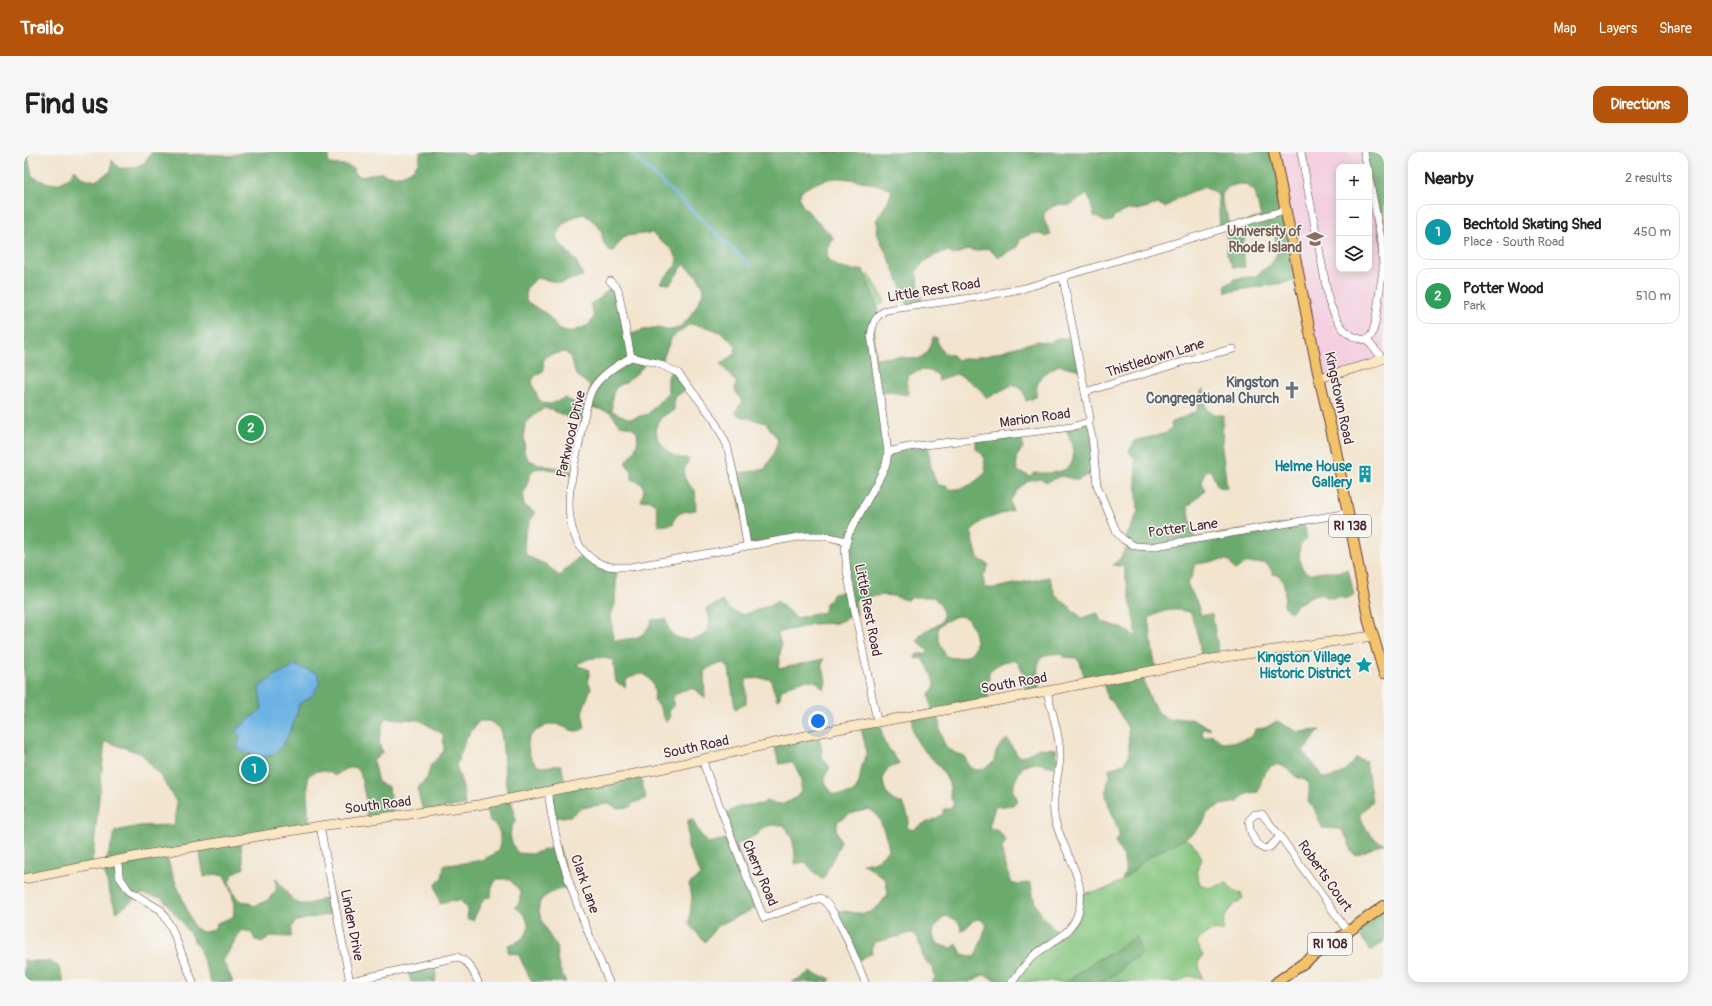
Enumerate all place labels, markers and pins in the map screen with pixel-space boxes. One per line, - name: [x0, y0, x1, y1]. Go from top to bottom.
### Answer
- place label: University of Rhode Island: [1227, 223, 1302, 256]
- school or university icon: University of Rhode Island: [1305, 229, 1325, 249]
- place label: Kingston Congregational Church: [1146, 374, 1279, 407]
- church icon: Kingston Congregational Church: [1282, 380, 1302, 400]
- pin: 2: [238, 413, 264, 443]
- place label: Helme House Gallery: [1275, 458, 1353, 491]
- building icon: Helme House Gallery: [1355, 464, 1375, 484]
- place label: Kingston Village Historic District: [1257, 649, 1352, 682]
- place icon: Kingston Village Historic District: [1354, 655, 1374, 675]
- pin: 1: [241, 754, 267, 784]

